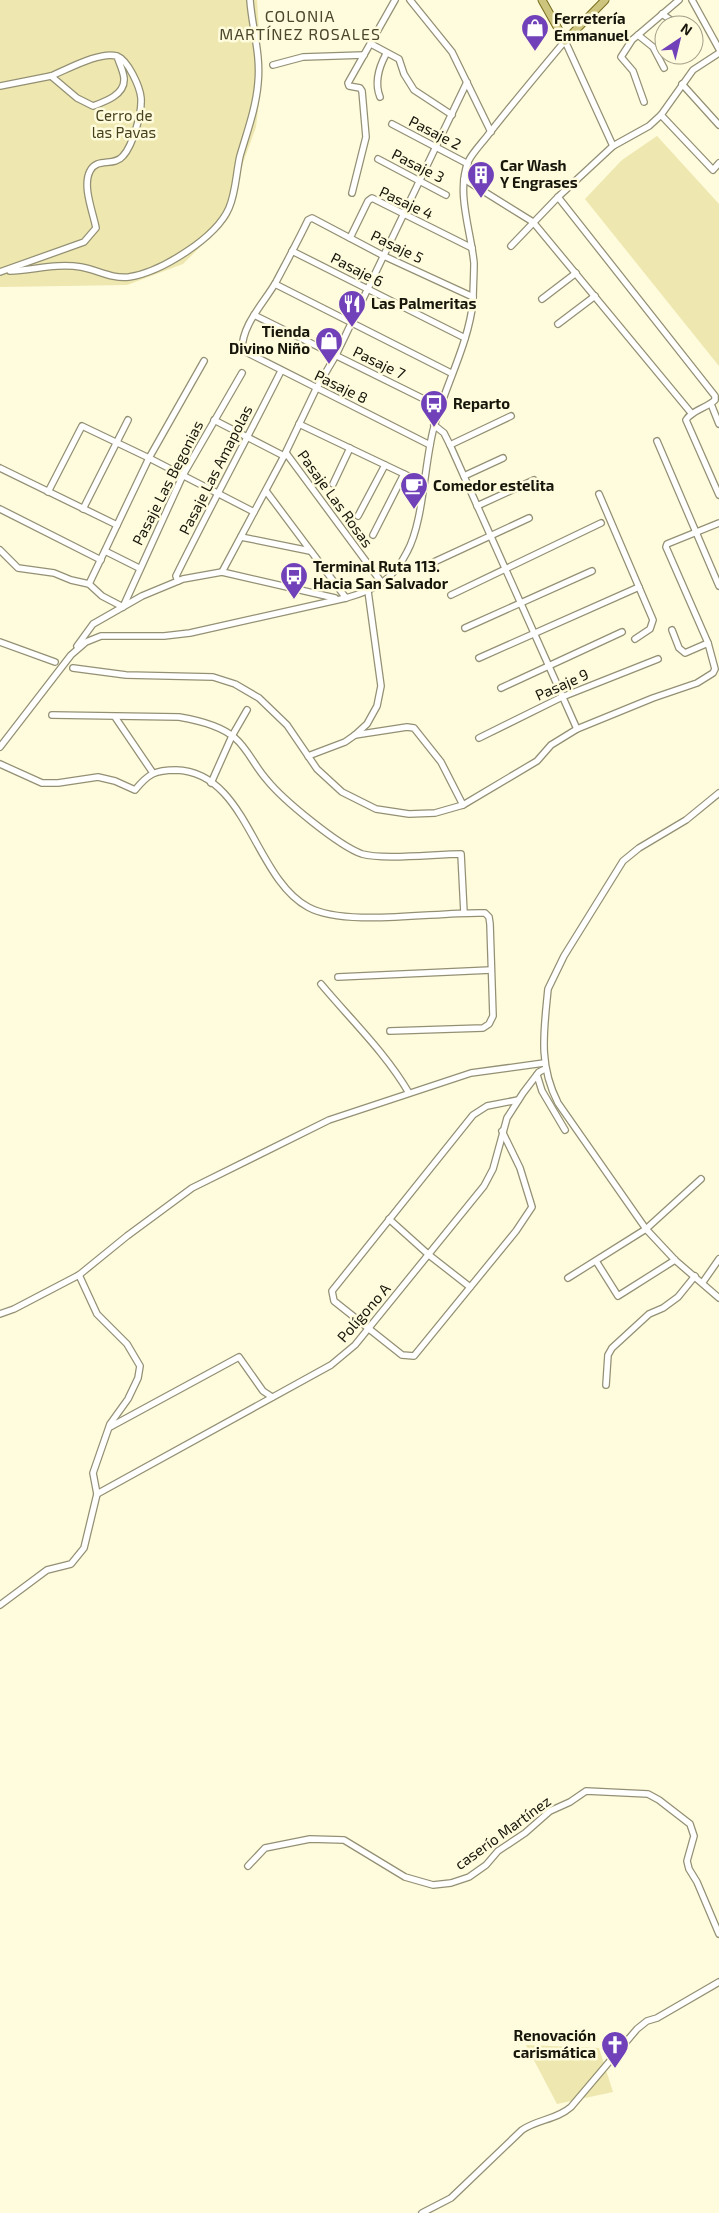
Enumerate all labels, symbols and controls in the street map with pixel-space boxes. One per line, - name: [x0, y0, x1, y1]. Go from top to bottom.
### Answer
- district label: COLONIA MARTÍNEZ ROSALES: [219, 6, 381, 43]
- place label: Ferretería Emmanuel: [554, 9, 629, 44]
- shop icon: Ferretería Emmanuel: [520, 13, 550, 52]
- north arrow: [654, 15, 704, 65]
- text: N: [678, 19, 696, 39]
- park label: Cerro de las Pavas: [92, 106, 156, 141]
- street label: Pasaje 2: [406, 111, 465, 154]
- street label: Pasaje 3: [389, 144, 448, 187]
- place label: Car Wash Y Engrases: [500, 156, 578, 191]
- building icon: Car Wash Y Engrases: [466, 160, 496, 199]
- street label: Pasaje 4: [376, 182, 436, 223]
- street label: Pasaje 5: [368, 226, 427, 267]
- street label: Pasaje 6: [328, 248, 387, 291]
- restaurant icon: Las Palmeritas: [337, 289, 367, 328]
- place label: Las Palmeritas: [371, 294, 476, 312]
- place label: Tienda Divino Niño: [229, 322, 310, 357]
- shop icon: Tienda Divino Niño: [314, 326, 344, 365]
- street label: Pasaje 7: [350, 342, 409, 383]
- street label: Pasaje 8: [311, 365, 371, 408]
- bus stop icon: Reparto: [419, 389, 449, 428]
- place label: Reparto: [453, 394, 510, 412]
- street label: Pasaje Las Amapolas: [175, 402, 256, 538]
- street label: Pasaje Las Begonias: [128, 417, 207, 548]
- street label: Pasaje Las Rosas: [294, 446, 377, 551]
- cafe icon: Comedor estelita: [399, 471, 429, 510]
- place label: Comedor estelita: [433, 476, 554, 494]
- place label: Terminal Ruta 113. Hacia San Salvador: [313, 557, 449, 592]
- bus stop icon: Terminal Ruta 113. Hacia San Salvador: [279, 561, 309, 600]
- street label: Pasaje 9: [532, 664, 592, 705]
- street label: Polígono A: [333, 1279, 394, 1345]
- street label: caserío Martínez: [451, 1791, 554, 1873]
- place label: Renovación carismática: [513, 2026, 596, 2061]
- church icon: Renovación carismática: [600, 2030, 630, 2069]

